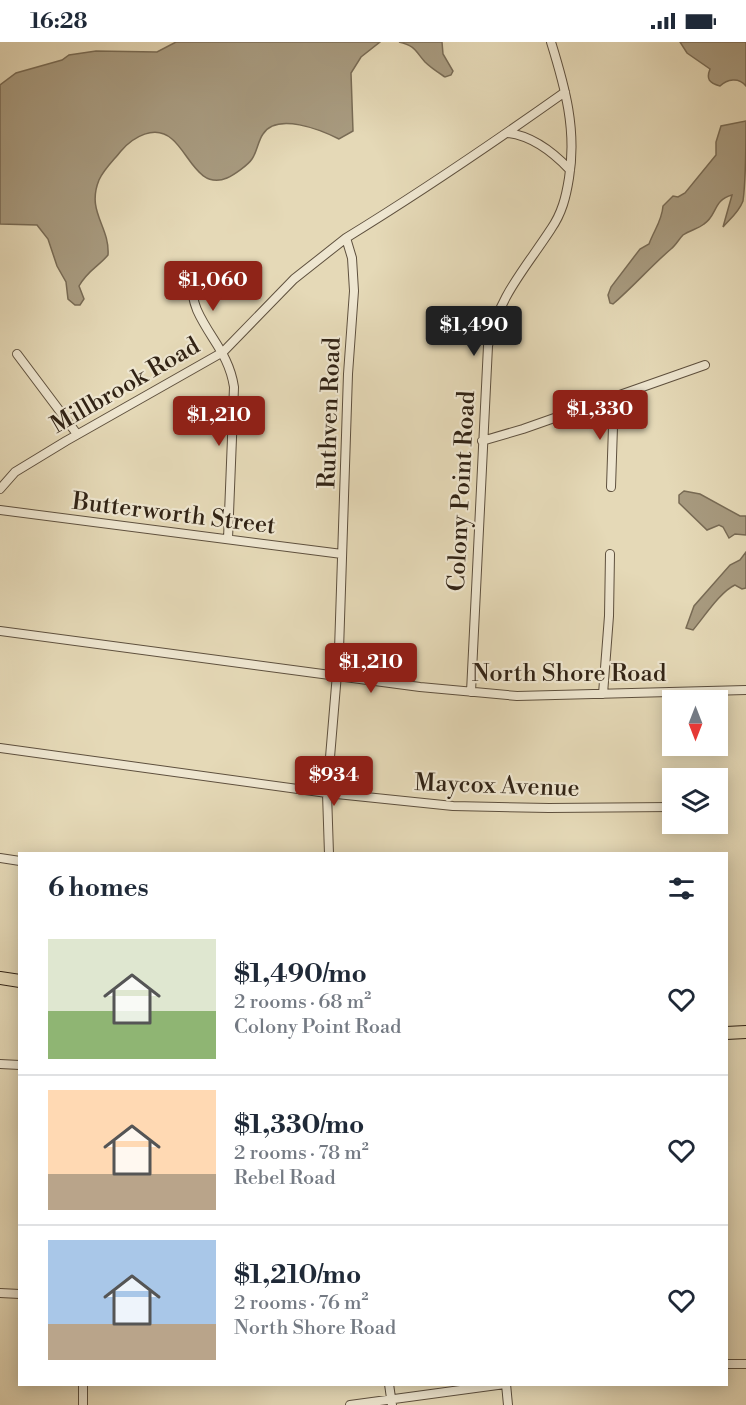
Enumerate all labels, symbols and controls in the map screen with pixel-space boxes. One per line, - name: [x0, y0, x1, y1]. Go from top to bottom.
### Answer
- text: 16:28: [30, 8, 87, 35]
- pin: $1,060: [164, 261, 262, 312]
- text: $1,060: [178, 268, 248, 293]
- pin: $1,490: [425, 306, 523, 357]
- text: $1,490: [440, 313, 508, 338]
- street label: Millbrook Road: [46, 331, 206, 441]
- street label: Ruthven Road: [312, 336, 348, 489]
- street label: Colony Point Road: [442, 390, 482, 592]
- pin: $1,330: [551, 390, 649, 441]
- pin: $1,210: [170, 396, 268, 447]
- text: $1,330: [567, 397, 633, 422]
- text: $1,210: [187, 403, 251, 428]
- street label: Butterworth Street: [69, 487, 278, 541]
- pin: $1,210: [322, 643, 420, 694]
- text: $1,210: [339, 650, 403, 675]
- street label: North Shore Road: [472, 659, 667, 689]
- north arrow: [662, 690, 728, 756]
- map controls: [662, 690, 728, 834]
- pin: $934: [298, 756, 370, 807]
- text: $934: [309, 763, 359, 788]
- street label: Maycox Avenue: [414, 768, 580, 804]
- button: layers: [662, 768, 728, 834]
- text: 6 homes: [48, 872, 149, 904]
- icon: filters: [665, 872, 698, 905]
- text: $1,490/mo: [234, 958, 367, 990]
- icon: home: [96, 963, 168, 1035]
- icon: heart: [665, 983, 698, 1016]
- text: 2 rooms · 68 m²: [234, 990, 371, 1015]
- text: Colony Point Road: [234, 1015, 401, 1040]
- text: $1,330/mo: [234, 1109, 364, 1141]
- icon: home: [96, 1114, 168, 1186]
- icon: heart: [665, 1134, 698, 1167]
- text: 2 rooms · 78 m²: [234, 1141, 369, 1166]
- text: Rebel Road: [234, 1166, 336, 1191]
- text: $1,210/mo: [234, 1259, 361, 1291]
- icon: home: [96, 1264, 168, 1336]
- icon: heart: [665, 1284, 698, 1317]
- text: 2 rooms · 76 m²: [234, 1291, 368, 1316]
- text: North Shore Road: [234, 1316, 396, 1341]

